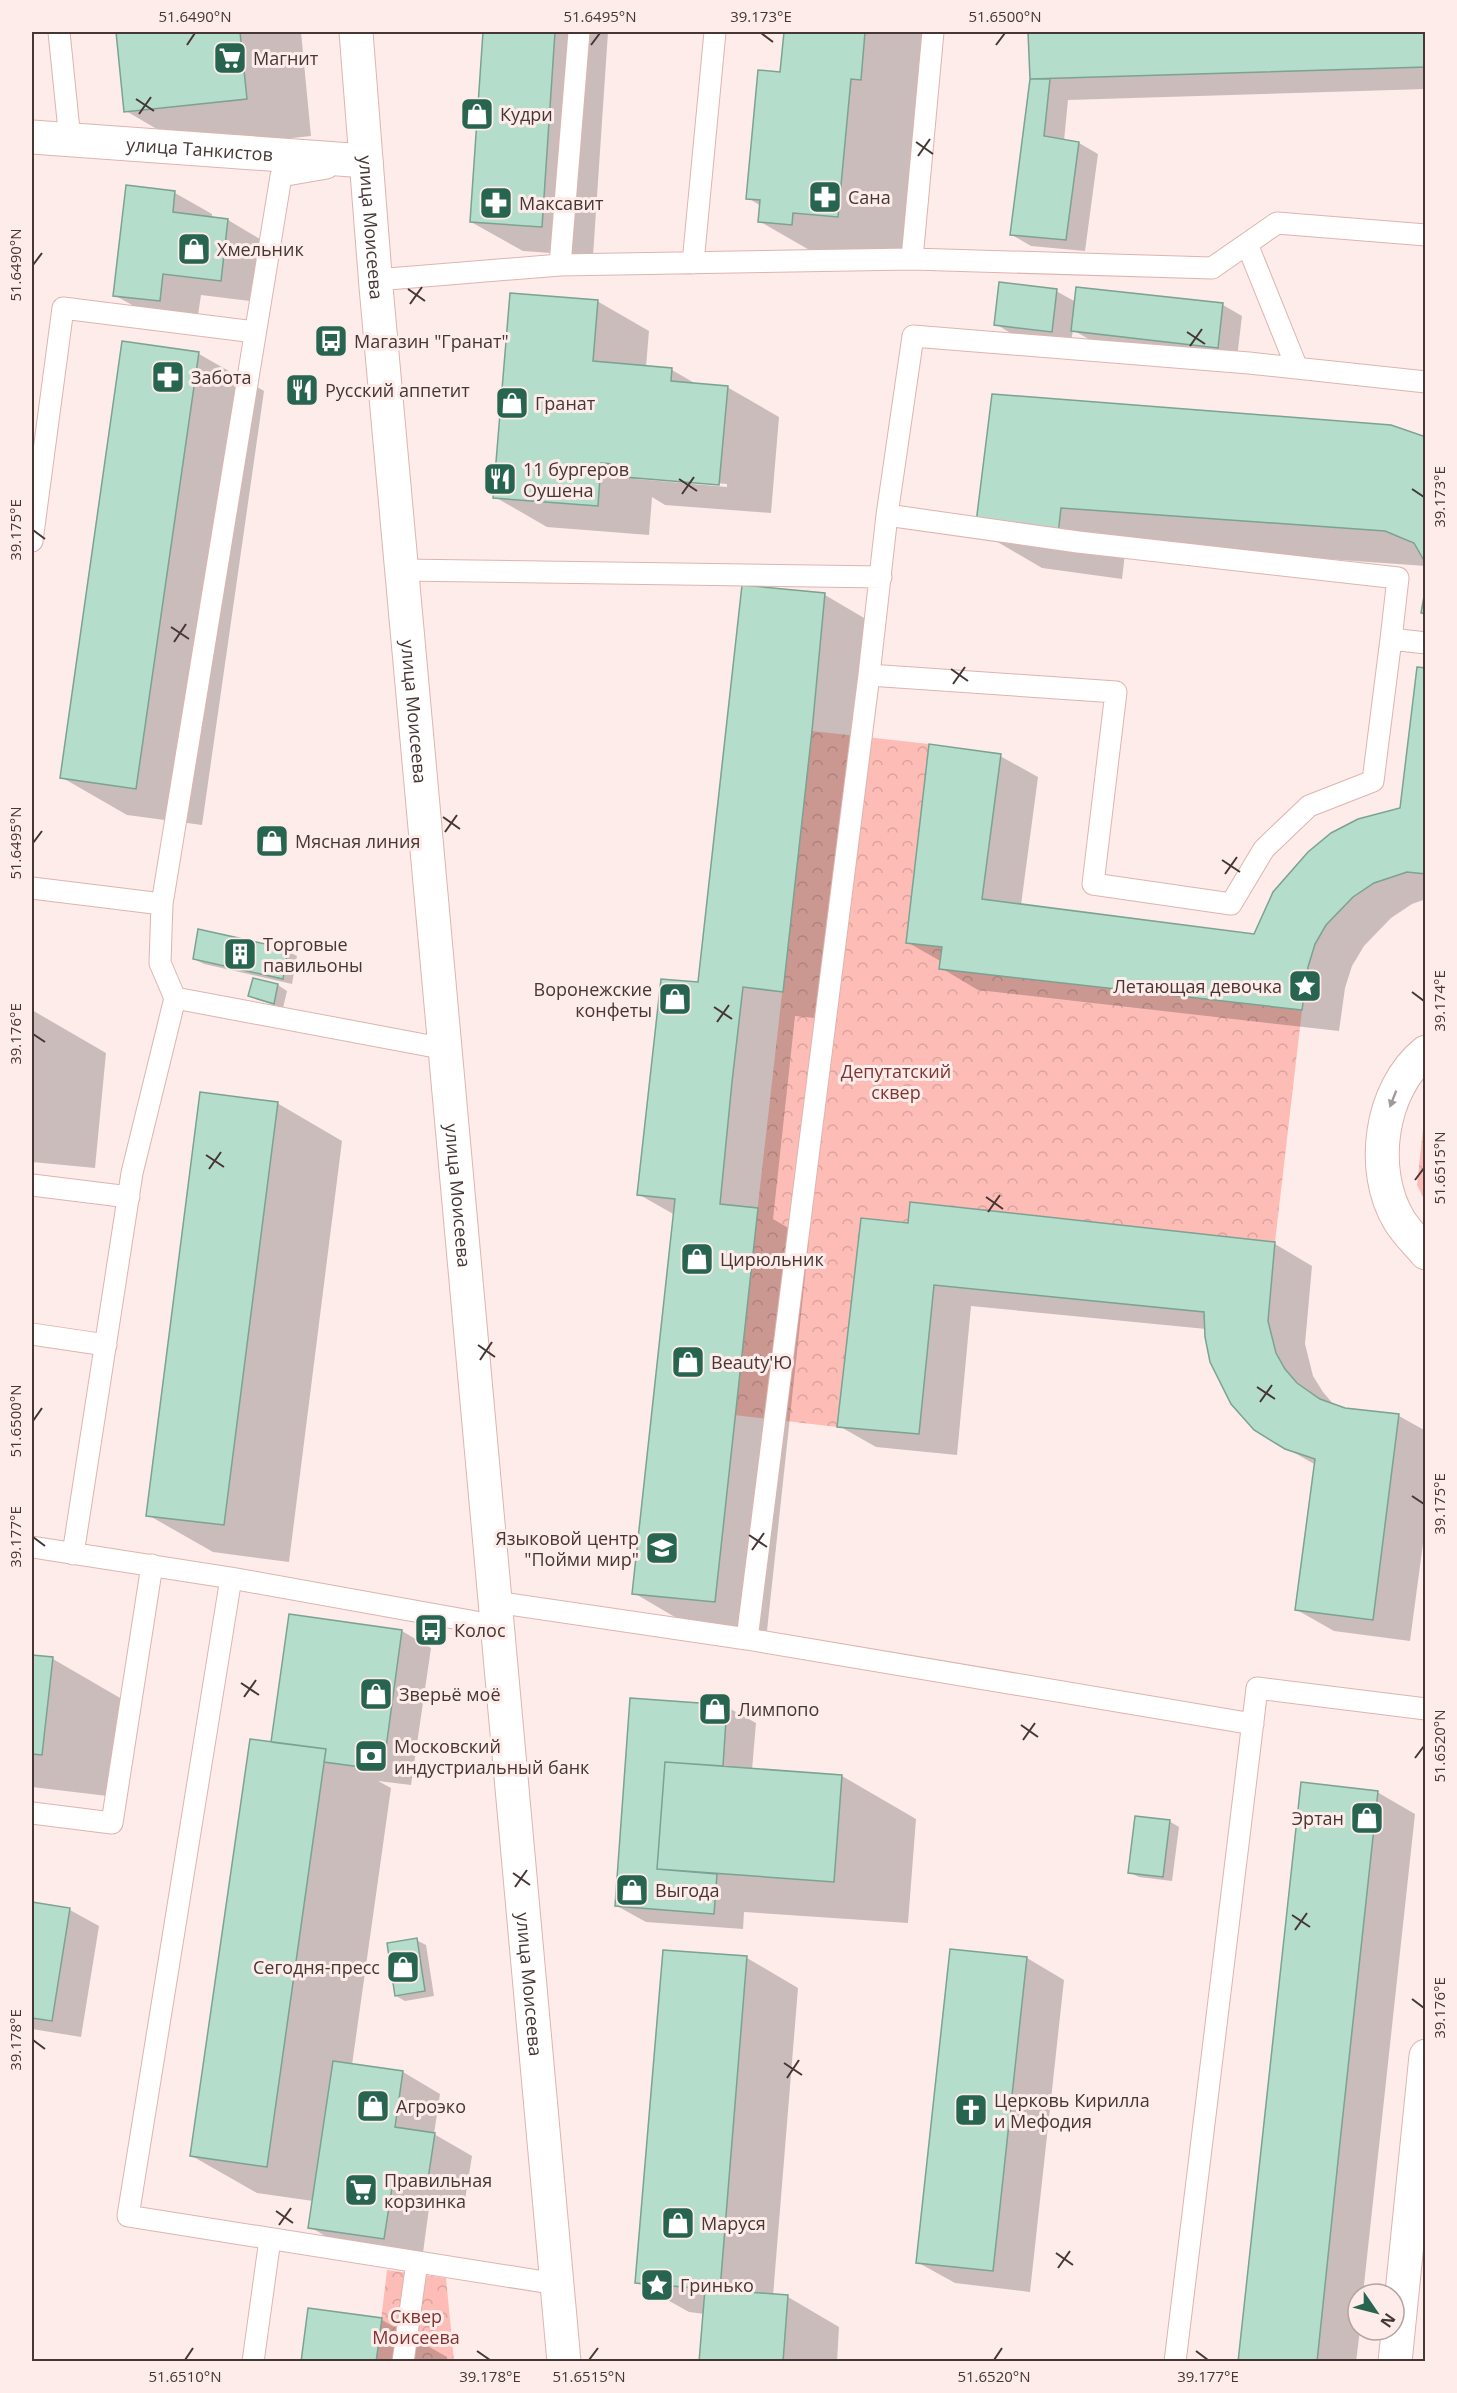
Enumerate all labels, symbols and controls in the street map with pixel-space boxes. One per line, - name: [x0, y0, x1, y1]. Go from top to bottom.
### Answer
- text: 51.6490°N: [158, 6, 232, 26]
- text: 51.6495°N: [563, 6, 637, 26]
- text: 39.173°E: [730, 6, 792, 26]
- text: 51.6500°N: [968, 6, 1042, 26]
- supermarket icon: Магнит: [212, 40, 248, 76]
- place label: Магнит: [253, 46, 319, 70]
- shop icon: Кудри: [459, 96, 495, 132]
- place label: Кудри: [500, 102, 553, 126]
- street label: улица Танкистов: [125, 132, 274, 166]
- street label: улица Моисеева: [354, 154, 389, 300]
- pharmacy icon: Сана: [807, 179, 843, 215]
- pharmacy icon: Максавит: [478, 185, 514, 221]
- place label: Сана: [848, 185, 891, 209]
- place label: Максавит: [519, 191, 604, 215]
- text: 51.6490°N: [5, 228, 25, 302]
- shop icon: Хмельник: [176, 231, 212, 267]
- place label: Хмельник: [217, 237, 304, 261]
- bus stop icon: Магазин "Гранат": [313, 323, 349, 359]
- place label: Магазин "Гранат": [354, 329, 509, 353]
- pharmacy icon: Забота: [150, 359, 186, 395]
- place label: Забота: [191, 365, 252, 389]
- restaurant icon: Русский аппетит: [284, 372, 320, 408]
- place label: Русский аппетит: [325, 378, 470, 402]
- shop icon: Гранат: [494, 385, 530, 421]
- place label: Гранат: [535, 391, 596, 415]
- place label: 11 бургеров Оушена: [523, 457, 629, 502]
- restaurant icon: 11 бургеров Оушена: [482, 461, 518, 497]
- text: 39.173°E: [1429, 466, 1449, 528]
- text: 39.175°E: [5, 499, 25, 561]
- street label: улица Моисеева: [396, 638, 433, 785]
- text: 51.6495°N: [5, 806, 25, 880]
- shop icon: Мясная линия: [254, 823, 290, 859]
- place label: Мясная линия: [295, 829, 420, 853]
- place label: Торговые павильоны: [263, 932, 363, 977]
- building icon: Торговые павильоны: [222, 936, 258, 972]
- place icon: Летающая девочка: [1287, 968, 1323, 1004]
- text: 39.174°E: [1429, 970, 1449, 1032]
- place label: Летающая девочка: [1113, 974, 1282, 998]
- place label: Воронежские конфеты: [534, 977, 652, 1022]
- shop icon: Воронежские конфеты: [657, 981, 693, 1017]
- text: 39.176°E: [5, 1003, 25, 1065]
- park label: Депутатский сквер: [841, 1059, 951, 1104]
- one-way arrow: [1388, 1090, 1397, 1108]
- street label: улица Моисеева: [440, 1122, 477, 1269]
- text: 51.6515°N: [1429, 1131, 1449, 1205]
- shop icon: Цирюльник: [679, 1241, 715, 1277]
- place label: Цирюльник: [720, 1247, 824, 1271]
- shop icon: Beauty'Ю: [670, 1344, 706, 1380]
- place label: Beauty'Ю: [711, 1350, 792, 1374]
- text: 51.6500°N: [5, 1384, 25, 1458]
- text: 39.175°E: [1429, 1473, 1449, 1535]
- text: 39.177°E: [5, 1506, 25, 1568]
- place label: Языковой центр "Пойми мир": [495, 1526, 639, 1571]
- school or university icon: Языковой центр "Пойми мир": [644, 1530, 680, 1566]
- bus stop icon: Колос: [413, 1612, 449, 1648]
- place label: Колос: [454, 1618, 506, 1642]
- shop icon: Зверьё моё: [358, 1676, 394, 1712]
- place label: Зверьё моё: [399, 1682, 501, 1706]
- shop icon: Лимпопо: [697, 1691, 733, 1727]
- place label: Лимпопо: [738, 1697, 819, 1721]
- text: 51.6520°N: [1429, 1709, 1449, 1783]
- place label: Московский индустриальный банк: [394, 1734, 590, 1779]
- bank icon: Московский индустриальный банк: [353, 1738, 389, 1774]
- shop icon: Эртан: [1349, 1800, 1385, 1836]
- place label: Эртан: [1292, 1806, 1344, 1830]
- shop icon: Выгода: [614, 1872, 650, 1908]
- place label: Выгода: [655, 1878, 719, 1902]
- street label: улица Моисеева: [511, 1911, 548, 2057]
- shop icon: Сегодня-пресс: [385, 1949, 421, 1985]
- place label: Сегодня-пресс: [253, 1955, 380, 1979]
- text: 39.176°E: [1429, 1977, 1449, 2039]
- text: 39.178°E: [5, 2009, 25, 2071]
- shop icon: Агроэко: [355, 2088, 391, 2124]
- place label: Церковь Кирилла и Мефодия: [994, 2088, 1150, 2133]
- church icon: Церковь Кирилла и Мефодия: [953, 2092, 989, 2128]
- place label: Агроэко: [396, 2094, 466, 2118]
- place label: Правильная корзинка: [384, 2168, 492, 2213]
- supermarket icon: Правильная корзинка: [343, 2172, 379, 2208]
- shop icon: Маруся: [660, 2205, 696, 2241]
- place label: Маруся: [701, 2211, 766, 2235]
- place icon: Гринько: [639, 2267, 675, 2303]
- place label: Гринько: [680, 2273, 754, 2297]
- north arrow: [1346, 2282, 1406, 2342]
- park label: Сквер Моисеева: [372, 2304, 460, 2349]
- text: N: [1376, 2309, 1401, 2332]
- text: 51.6510°N: [148, 2366, 222, 2386]
- text: 39.178°E: [459, 2366, 521, 2386]
- text: 51.6515°N: [552, 2366, 626, 2386]
- text: 51.6520°N: [957, 2366, 1031, 2386]
- text: 39.177°E: [1177, 2366, 1239, 2386]

